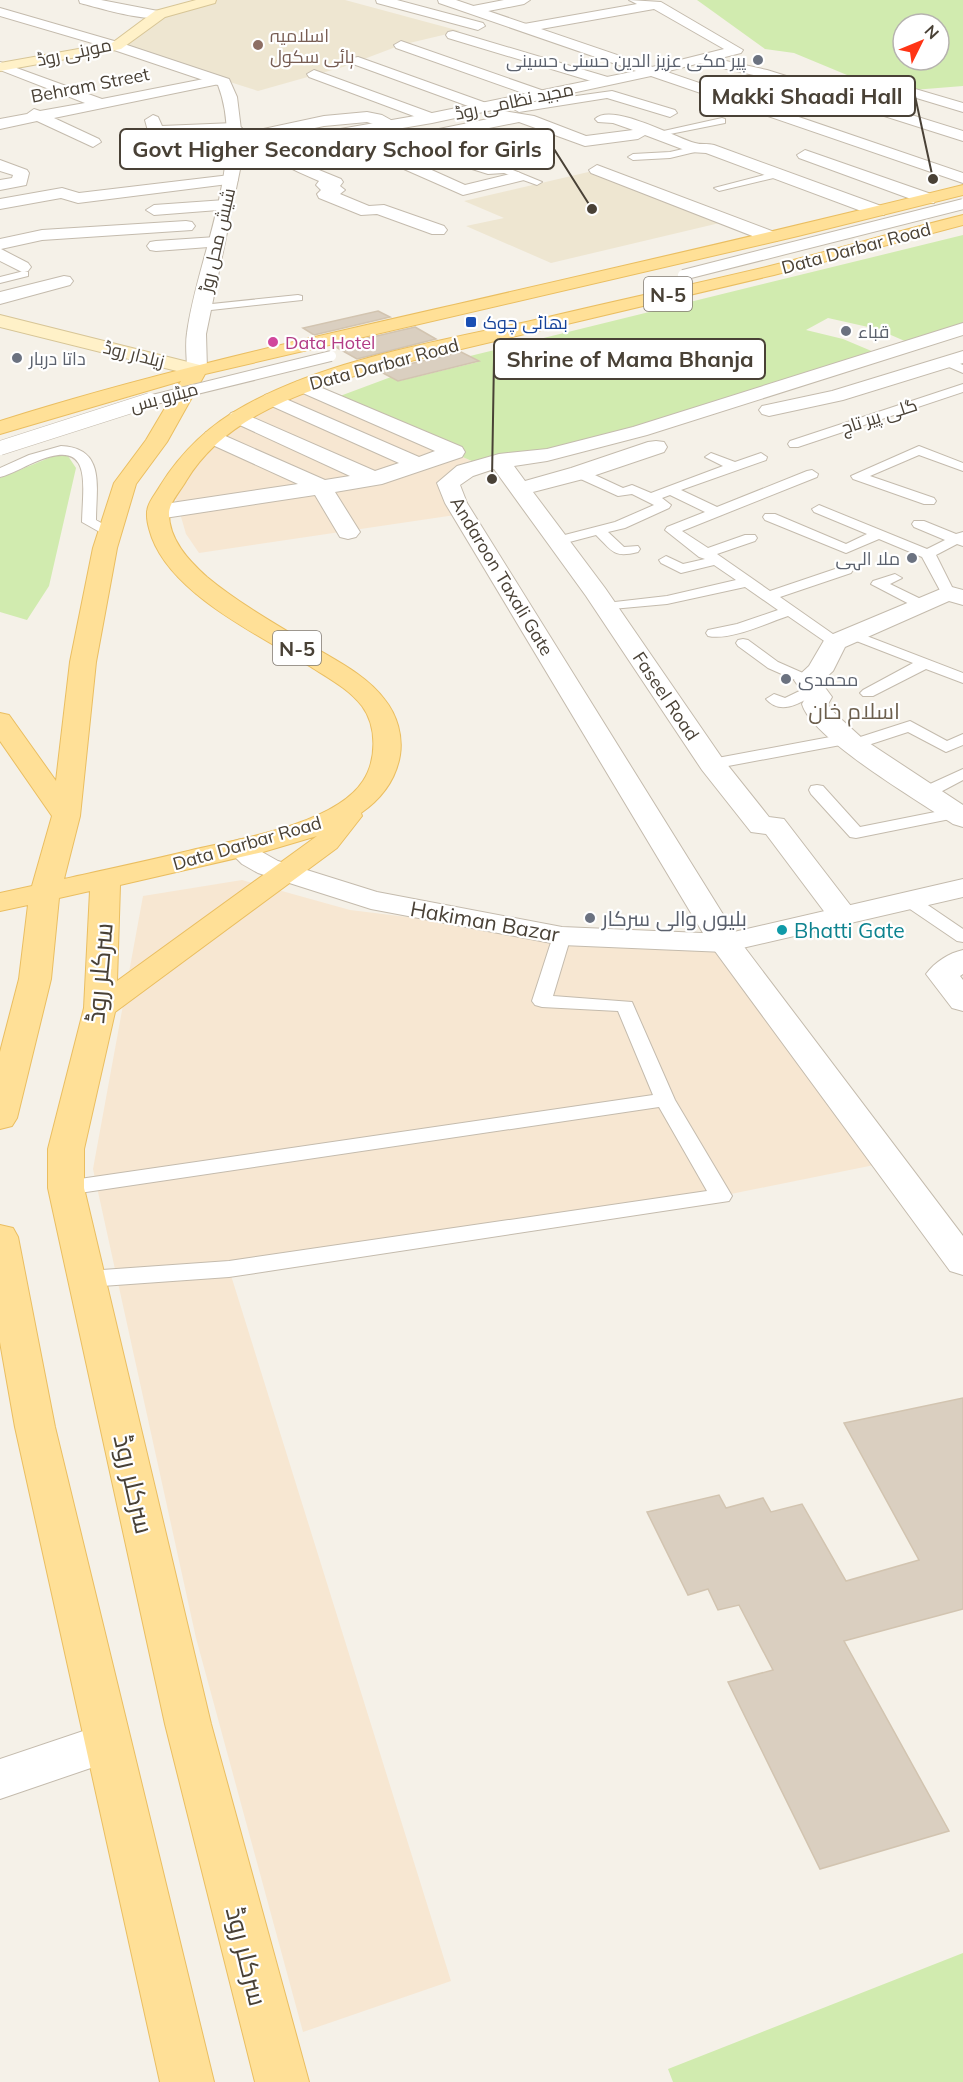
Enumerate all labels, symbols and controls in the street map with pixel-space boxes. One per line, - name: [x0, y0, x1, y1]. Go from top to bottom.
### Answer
- north arrow: [891, 12, 951, 72]
- text: N: [921, 21, 943, 43]
- place label: اسلامیہ ہائی سکول: [270, 24, 355, 69]
- street label: موہنی روڈ: [34, 33, 114, 72]
- marker: اسلامیہ ہائی سکول: [251, 38, 265, 52]
- place label: پیر مکی عزیز الدین حسنی حسینی: [506, 49, 746, 73]
- marker: پیر مکی عزیز الدین حسنی حسینی: [751, 53, 765, 67]
- street label: Behram Street: [29, 62, 151, 108]
- callout: Makki Shaadi Hall: [700, 76, 915, 116]
- street label: مجید نظامی روڈ: [452, 77, 576, 125]
- text: Makki Shaadi Hall: [711, 82, 903, 110]
- callout: Govt Higher Secondary School for Girls: [120, 129, 554, 169]
- text: Govt Higher Secondary School for Girls: [132, 135, 542, 163]
- street label: شیش محل روڑ: [194, 186, 240, 295]
- street label: Data Darbar Road: [779, 217, 933, 279]
- road number: N-5: [644, 277, 692, 311]
- place label: بھاٹی چوک: [483, 311, 568, 335]
- marker: بھاٹی چوک: [464, 315, 478, 329]
- place label: قباء: [858, 320, 889, 343]
- marker: قباء: [839, 324, 853, 338]
- place label: Data Hotel: [285, 331, 375, 354]
- street label: Data Darbar Road: [307, 333, 461, 395]
- street label: زیلدار روڈ: [101, 335, 167, 373]
- marker: Data Hotel: [266, 335, 280, 349]
- callout: Shrine of Mama Bhanja: [494, 339, 765, 379]
- text: Shrine of Mama Bhanja: [506, 345, 754, 373]
- place label: داتا دربار: [28, 347, 86, 370]
- marker: داتا دربار: [10, 351, 24, 365]
- street label: میٹرو بس: [128, 377, 200, 417]
- street label: گلی پیر تاج: [838, 393, 920, 440]
- street label: Andaroon Taxali Gate: [445, 492, 559, 660]
- place label: ملا الہی: [836, 547, 900, 571]
- marker: ملا الہی: [905, 551, 919, 565]
- road number: N-5: [273, 631, 321, 665]
- street label: Faseel Road: [628, 647, 704, 745]
- place label: محمدی: [798, 668, 858, 691]
- marker: محمدی: [779, 672, 793, 686]
- district label: اسلام خان: [808, 697, 900, 727]
- street label: Data Darbar Road: [170, 811, 324, 875]
- street label: Hakiman Bazar: [408, 895, 562, 947]
- place label: بلیوں والی سرکار: [601, 905, 747, 932]
- marker: بلیوں والی سرکار: [583, 911, 597, 925]
- place label: Bhatti Gate: [794, 917, 905, 943]
- street label: سرکلر روڈ: [78, 921, 120, 1025]
- marker: Bhatti Gate: [775, 923, 789, 937]
- street label: سرکلر روڈ: [107, 1431, 161, 1537]
- street label: سرکلر روڈ: [219, 1903, 275, 2009]

